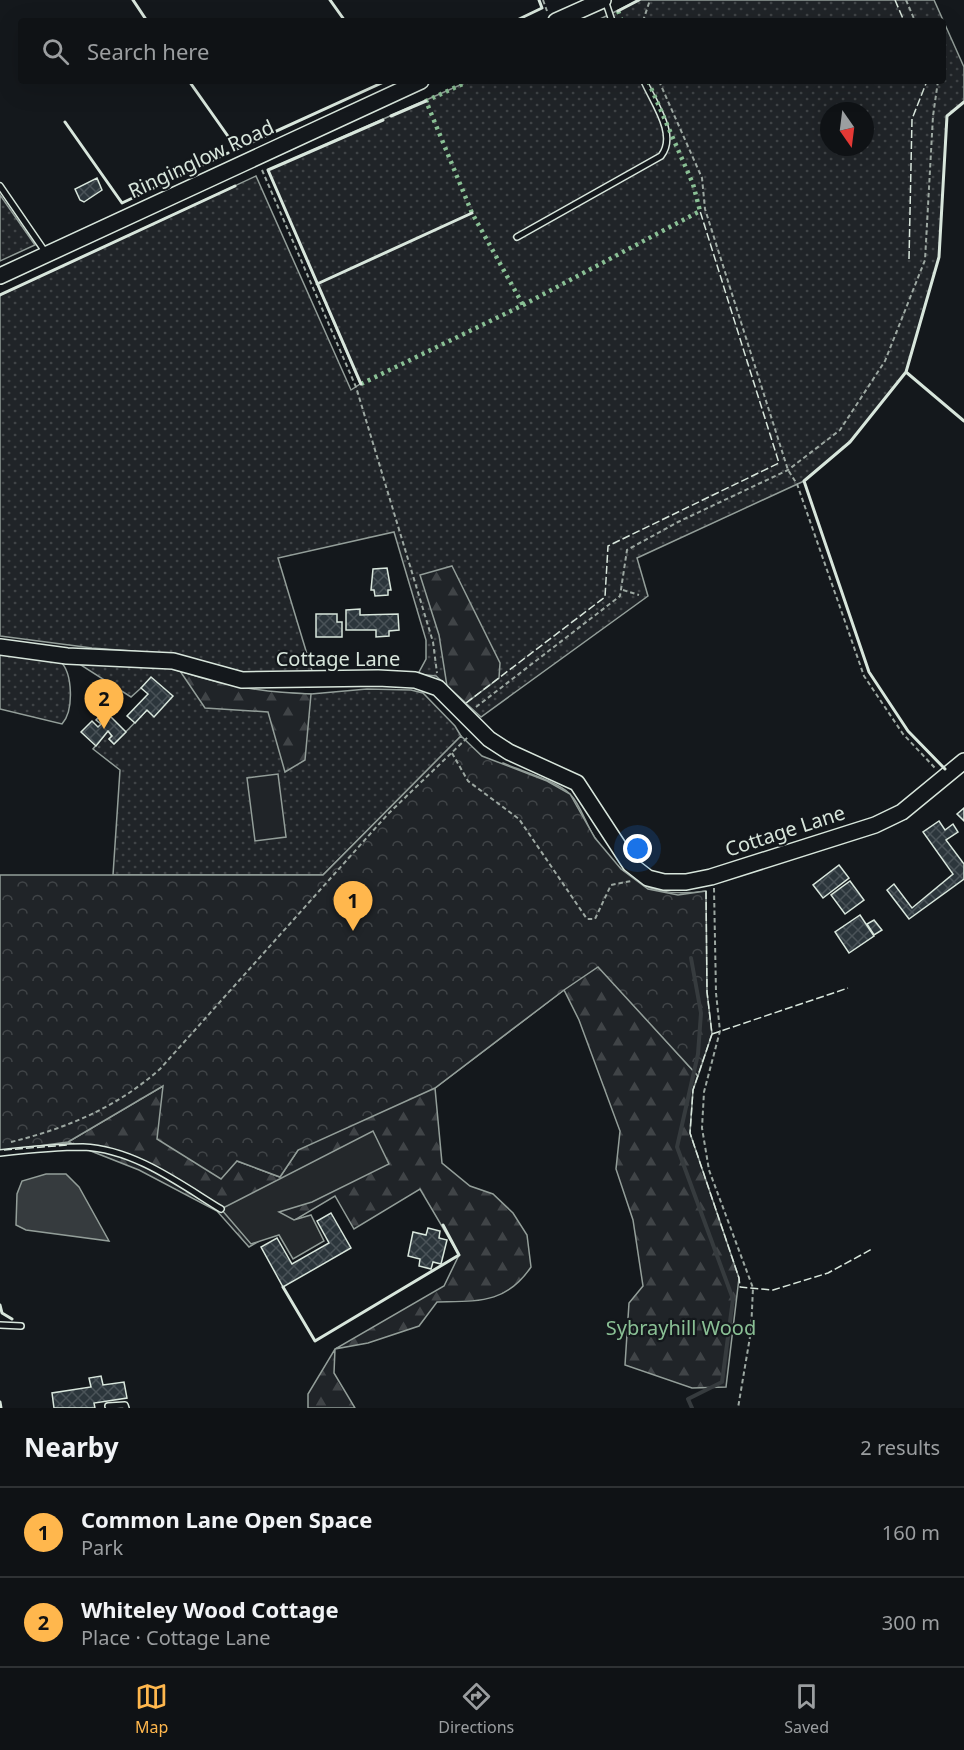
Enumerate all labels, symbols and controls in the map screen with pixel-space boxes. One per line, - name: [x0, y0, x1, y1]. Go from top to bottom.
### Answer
- search box: [18, 18, 946, 84]
- icon: search: [39, 35, 72, 68]
- text: Search here: [87, 36, 209, 66]
- north arrow: [820, 102, 874, 156]
- street label: Ringinglow Road: [124, 113, 278, 204]
- street label: Cottage Lane: [276, 645, 400, 672]
- pin: 2: [84, 680, 124, 729]
- street label: Cottage Lane: [721, 798, 848, 863]
- your location: [623, 834, 652, 863]
- pin: 1: [334, 882, 372, 931]
- park label: Sybrayhill Wood: [606, 1314, 756, 1341]
- text: Nearby: [24, 1429, 119, 1465]
- text: 2 results: [860, 1434, 940, 1461]
- text: Common Lane Open Space: [81, 1504, 372, 1534]
- text: 1: [38, 1519, 49, 1546]
- text: 160 m: [882, 1519, 940, 1546]
- text: Park: [81, 1534, 123, 1561]
- text: Whiteley Wood Cottage: [81, 1594, 339, 1624]
- text: 2: [38, 1609, 49, 1636]
- text: 300 m: [882, 1609, 940, 1636]
- text: Place · Cottage Lane: [81, 1624, 271, 1651]
- tab: Map: [135, 1680, 168, 1738]
- tab: Directions: [438, 1680, 514, 1738]
- tab: Saved: [784, 1680, 829, 1738]

